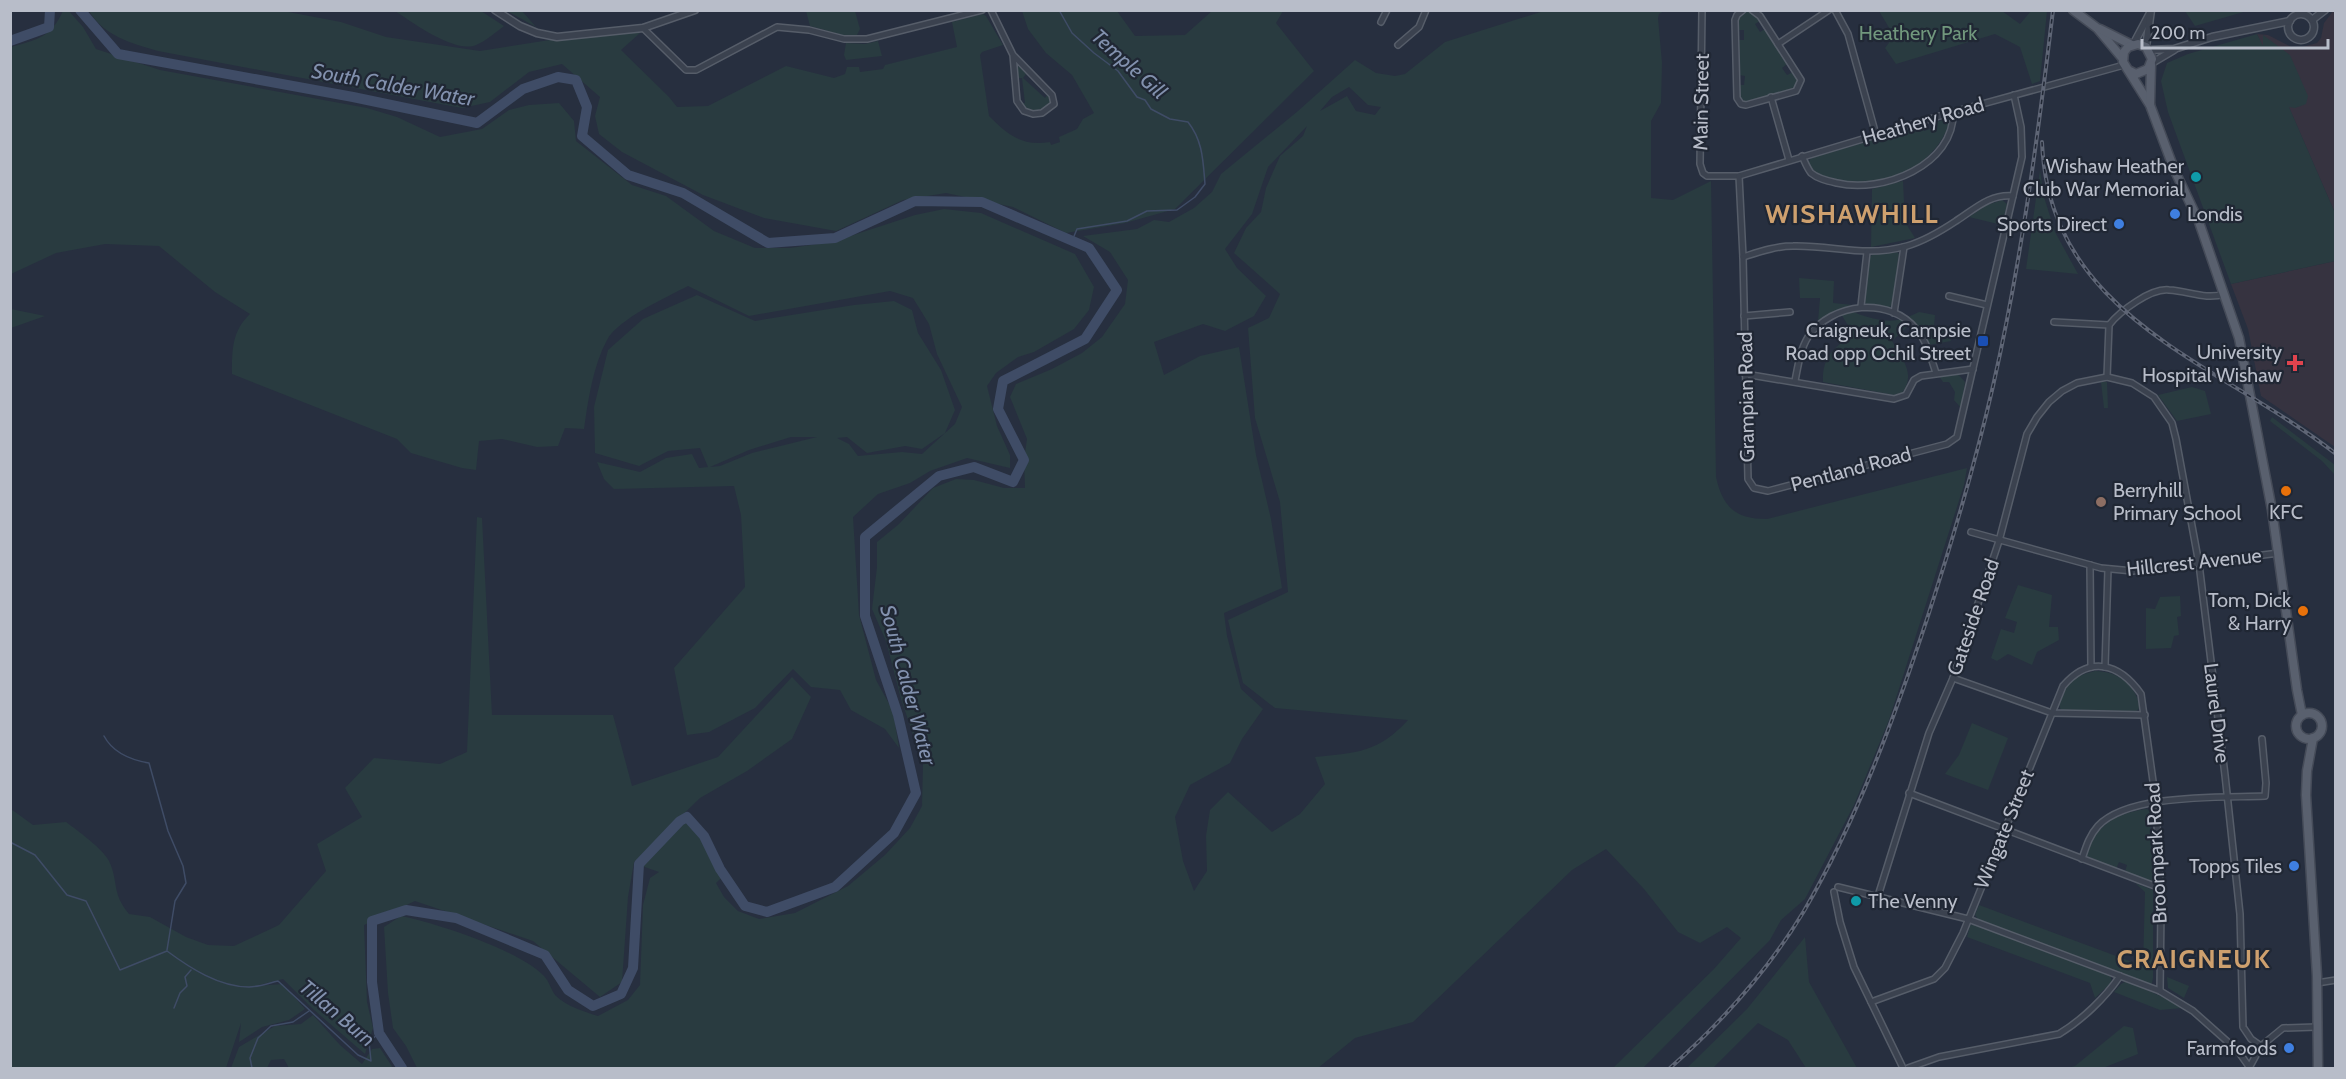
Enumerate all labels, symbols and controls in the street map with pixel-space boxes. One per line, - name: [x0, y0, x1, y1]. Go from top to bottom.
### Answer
- scale bar: [2142, 12, 2328, 50]
- park label: Heathery Park: [1859, 21, 1977, 45]
- text: 200 m: [2151, 22, 2205, 44]
- water label: Temple Gill: [1087, 23, 1172, 104]
- street label: Main Street: [1688, 53, 1714, 151]
- water label: South Calder Water: [310, 58, 478, 111]
- street label: Heathery Road: [1859, 92, 1987, 150]
- place label: Wishaw Heather Club War Memorial: [2023, 154, 2185, 201]
- marker: Wishaw Heather Club War Memorial: [2189, 170, 2203, 184]
- district label: WISHAWHILL: [1765, 198, 1939, 230]
- place label: Londis: [2187, 202, 2243, 226]
- marker: Londis: [2168, 207, 2182, 221]
- place label: Sports Direct: [1997, 212, 2107, 236]
- marker: Sports Direct: [2112, 217, 2126, 231]
- place label: Craigneuk, Campsie Road opp Ochil Street: [1785, 318, 1971, 365]
- street label: Grampian Road: [1733, 331, 1759, 463]
- marker: Craigneuk, Campsie Road opp Ochil Street: [1976, 334, 1990, 348]
- place label: University Hospital Wishaw: [2142, 340, 2282, 387]
- marker: University Hospital Wishaw: [2286, 354, 2304, 372]
- street label: Pentland Road: [1788, 441, 1914, 497]
- place label: Berryhill Primary School: [2113, 478, 2241, 525]
- marker: KFC: [2279, 484, 2293, 498]
- marker: Berryhill Primary School: [2094, 495, 2108, 509]
- place label: KFC: [2269, 500, 2303, 524]
- street label: Hillcrest Avenue: [2125, 543, 2263, 581]
- street label: Gateside Road: [1942, 556, 2004, 678]
- place label: Tom, Dick & Harry: [2208, 588, 2291, 635]
- water label: South Calder Water: [875, 602, 942, 769]
- marker: Tom, Dick & Harry: [2296, 604, 2310, 618]
- street label: Laurel Drive: [2199, 662, 2235, 764]
- street label: Wingate Street: [1969, 766, 2039, 892]
- street label: Broompark Road: [2140, 782, 2172, 924]
- place label: Topps Tiles: [2189, 854, 2282, 878]
- marker: Topps Tiles: [2287, 859, 2301, 873]
- place label: The Venny: [1868, 889, 1958, 913]
- marker: The Venny: [1849, 894, 1863, 908]
- district label: CRAIGNEUK: [2117, 943, 2271, 975]
- water label: Tillan Burn: [294, 974, 380, 1051]
- place label: Farmfoods: [2187, 1036, 2277, 1060]
- marker: Farmfoods: [2282, 1041, 2296, 1055]

